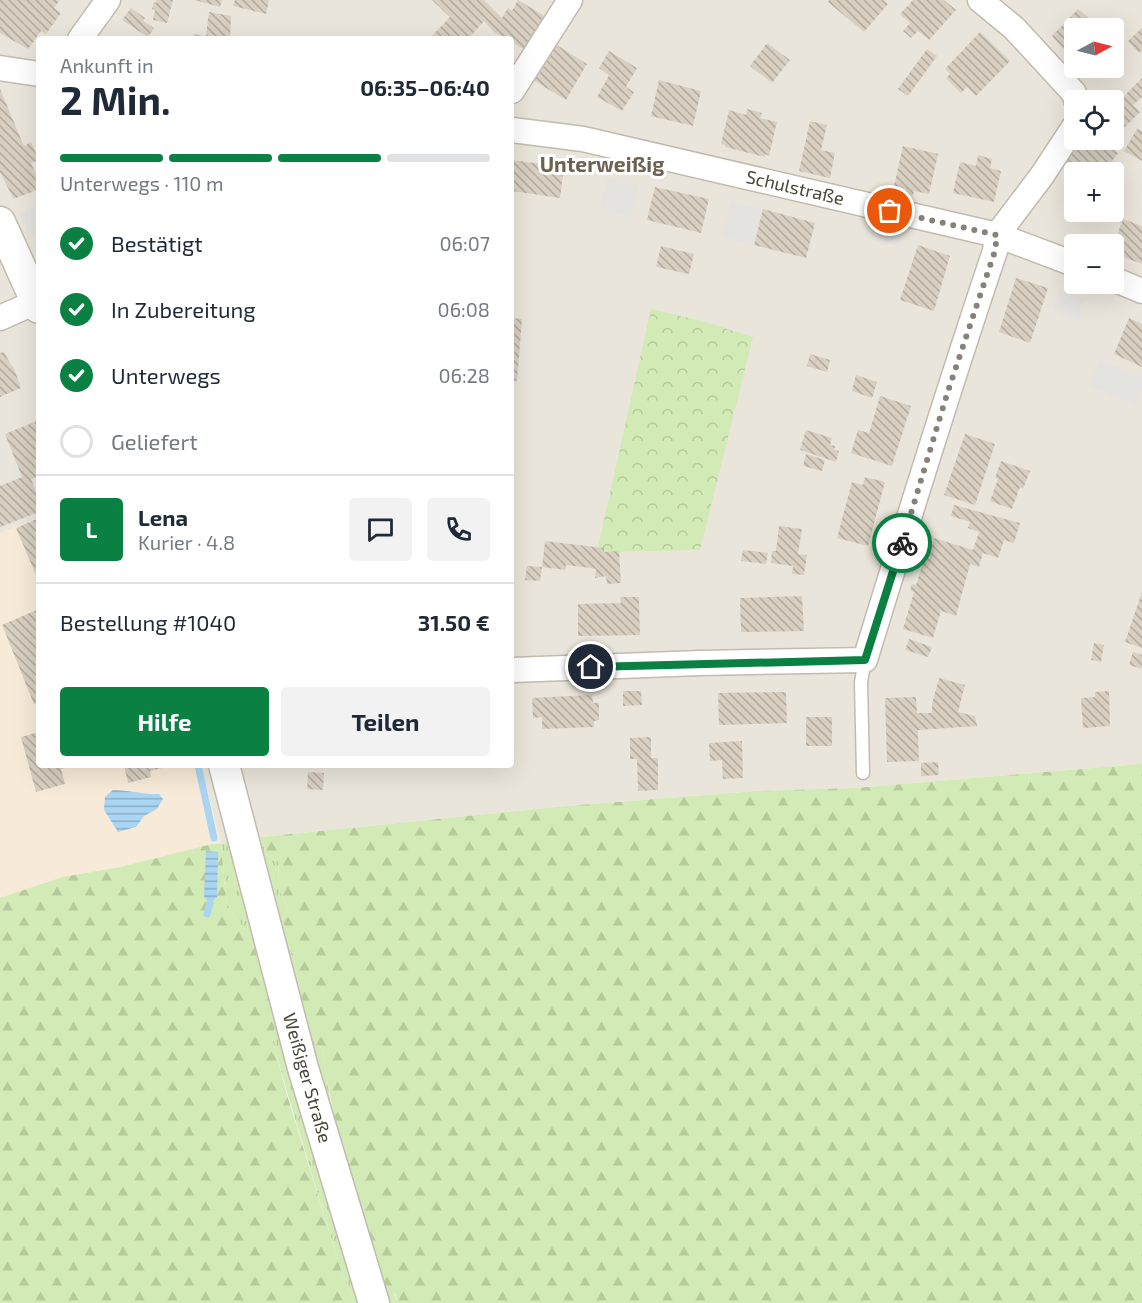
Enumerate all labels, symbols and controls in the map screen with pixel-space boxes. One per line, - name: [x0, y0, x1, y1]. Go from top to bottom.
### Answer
- north arrow: [1064, 18, 1124, 78]
- map controls: [1064, 18, 1124, 294]
- text: Ankunft in: [60, 53, 154, 77]
- text: 06:35–06:40: [360, 74, 490, 100]
- text: 2 Min.: [60, 76, 171, 123]
- button: locate: [1064, 90, 1124, 150]
- district label: Unterweißig: [540, 151, 664, 176]
- button: +: [1064, 162, 1124, 222]
- street label: Schulstraße: [744, 165, 846, 209]
- text: Unterwegs · 110 m: [60, 171, 223, 195]
- pin: [864, 185, 915, 236]
- icon: bag: [873, 194, 906, 227]
- icon: check: [60, 227, 93, 260]
- text: Bestätigt: [111, 230, 203, 256]
- text: 06:07: [439, 231, 490, 255]
- button: −: [1064, 234, 1124, 294]
- icon: check: [60, 293, 93, 326]
- text: In Zubereitung: [111, 296, 256, 322]
- text: 06:08: [438, 297, 490, 321]
- icon: check: [60, 359, 93, 392]
- text: Unterwegs: [111, 362, 221, 388]
- text: 06:28: [438, 363, 490, 387]
- text: Geliefert: [111, 428, 198, 454]
- button: chat: [349, 498, 412, 561]
- button: phone: [427, 498, 490, 561]
- text: Lena: [138, 504, 188, 530]
- courier: [872, 513, 932, 573]
- text: L: [86, 516, 97, 542]
- icon: bike: [886, 527, 919, 560]
- text: Kurier · 4.8: [138, 530, 235, 554]
- text: Bestellung #1040: [60, 609, 236, 635]
- text: 31.50 €: [418, 609, 490, 635]
- pin: [565, 641, 616, 692]
- icon: home: [574, 650, 607, 683]
- button: Hilfe: [60, 687, 269, 756]
- button: Teilen: [281, 687, 490, 756]
- street label: Weißiger Straße: [279, 1010, 337, 1145]

